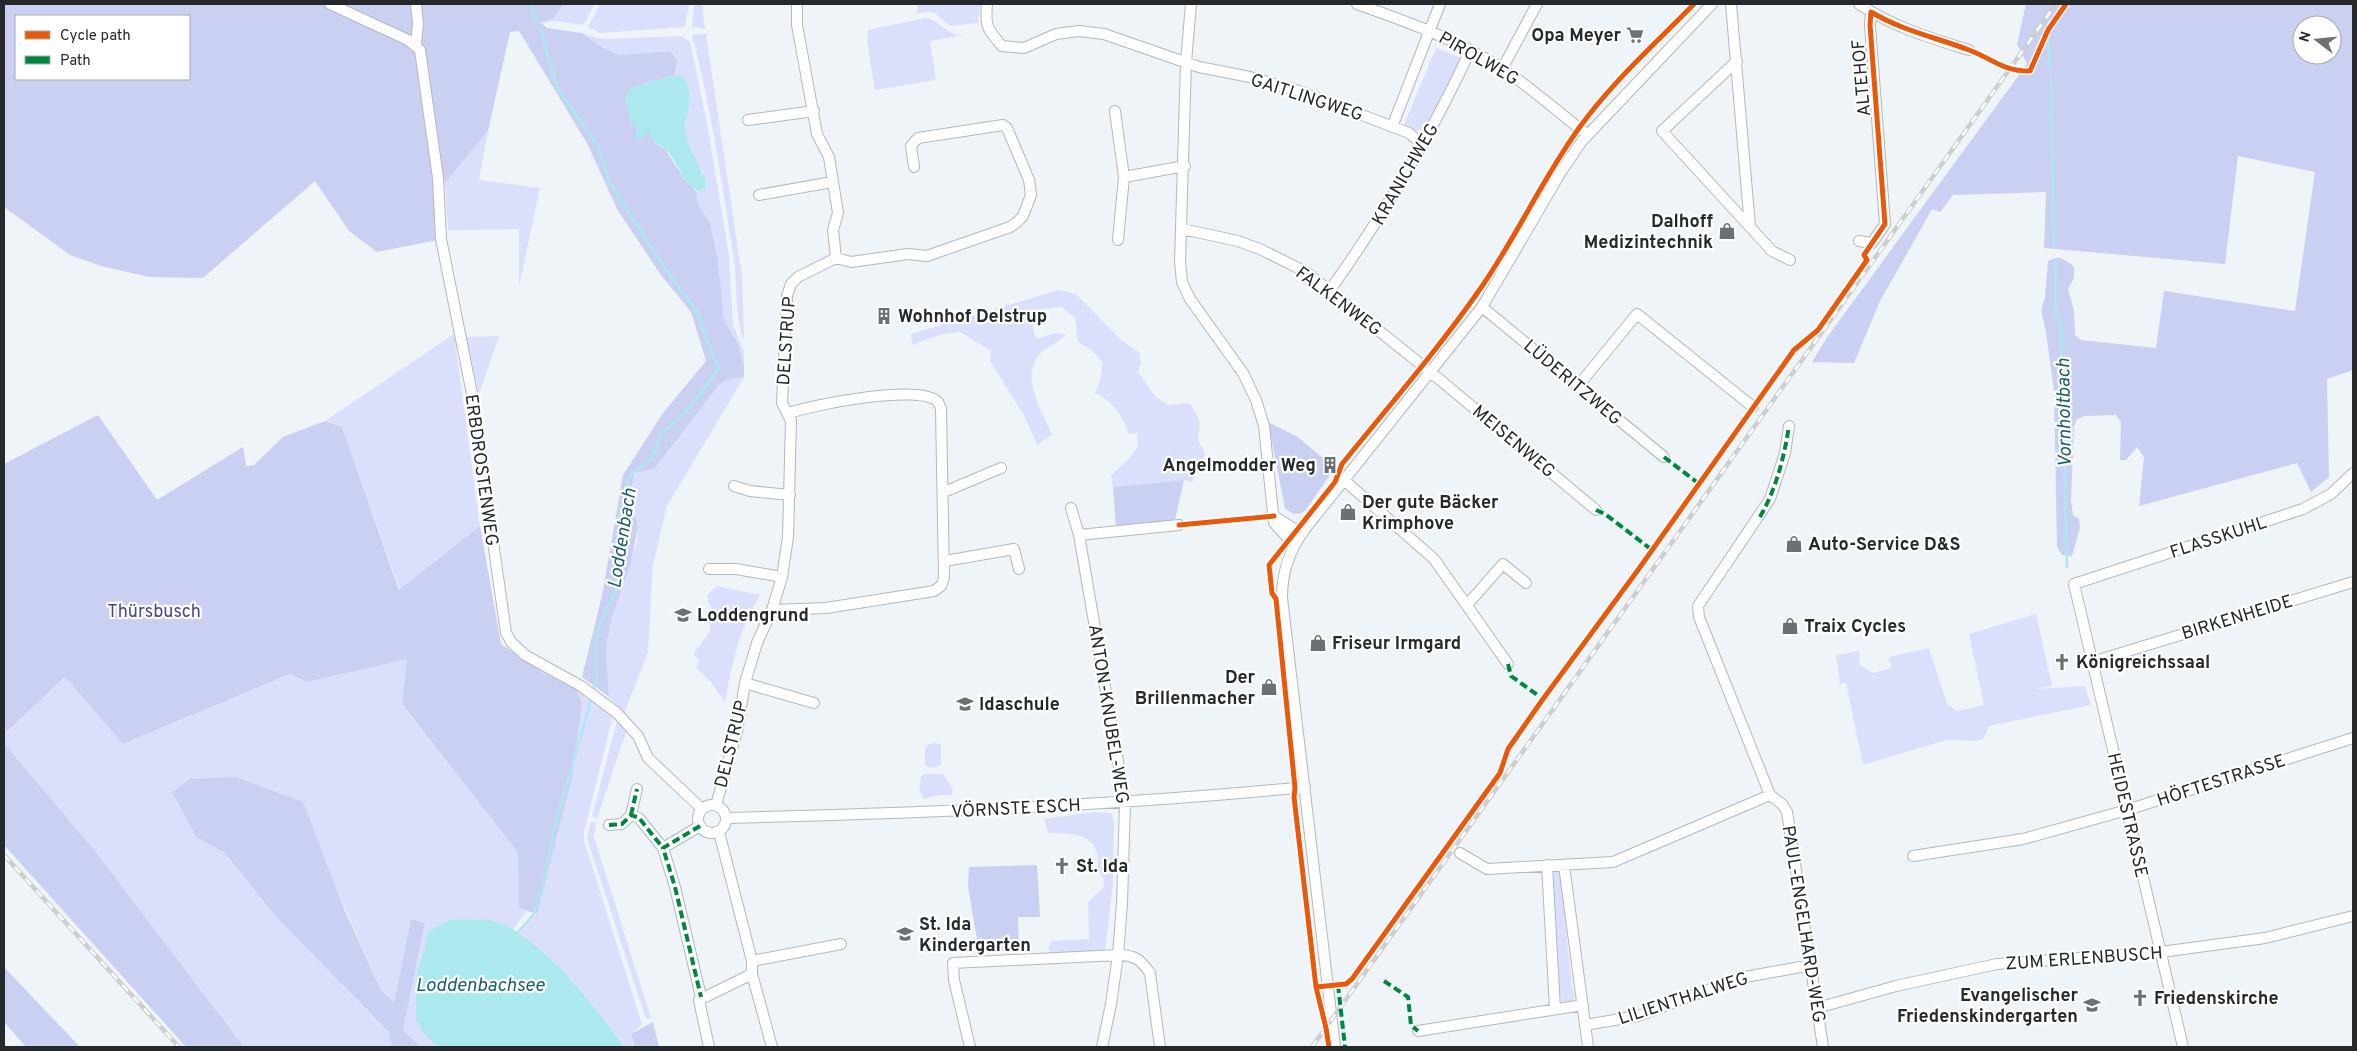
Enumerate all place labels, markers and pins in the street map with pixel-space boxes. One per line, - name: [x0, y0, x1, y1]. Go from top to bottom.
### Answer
- place label: Opa Meyer: [1531, 25, 1621, 48]
- supermarket icon: Opa Meyer: [1625, 25, 1645, 45]
- place label: Dalhoff Medizintechnik: [1584, 211, 1713, 255]
- shop icon: Dalhoff Medizintechnik: [1717, 221, 1737, 241]
- building icon: Wohnhof Delstrup: [874, 306, 894, 326]
- place label: Wohnhof Delstrup: [898, 306, 1047, 329]
- place label: Angelmodder Weg: [1163, 455, 1316, 478]
- building icon: Angelmodder Weg: [1320, 455, 1340, 475]
- place label: Der gute Bäcker Krimphove: [1362, 492, 1499, 536]
- shop icon: Der gute Bäcker Krimphove: [1338, 502, 1358, 522]
- shop icon: Auto-Service D&S: [1784, 534, 1804, 554]
- place label: Auto-Service D&S: [1808, 534, 1961, 557]
- school or university icon: Loddengrund: [673, 605, 693, 625]
- place label: Loddengrund: [697, 605, 809, 628]
- shop icon: Traix Cycles: [1780, 616, 1800, 636]
- place label: Traix Cycles: [1804, 616, 1906, 639]
- shop icon: Friseur Irmgard: [1308, 633, 1328, 653]
- place label: Friseur Irmgard: [1332, 633, 1461, 656]
- church icon: Königreichssaal: [2052, 652, 2072, 672]
- place label: Königreichssaal: [2076, 652, 2210, 675]
- place label: Der Brillenmacher: [1135, 667, 1255, 711]
- shop icon: Der Brillenmacher: [1259, 677, 1279, 697]
- school or university icon: Idaschule: [955, 694, 975, 714]
- place label: Idaschule: [979, 694, 1060, 717]
- church icon: St. Ida: [1052, 856, 1072, 876]
- place label: St. Ida: [1076, 856, 1128, 879]
- place label: St. Ida Kindergarten: [919, 914, 1031, 958]
- school or university icon: St. Ida Kindergarten: [895, 924, 915, 944]
- place label: Evangelischer Friedenskindergarten: [1897, 985, 2078, 1029]
- church icon: Friedenskirche: [2130, 988, 2150, 1008]
- place label: Friedenskirche: [2154, 988, 2279, 1011]
- school or university icon: Evangelischer Friedenskindergarten: [2082, 995, 2102, 1015]

